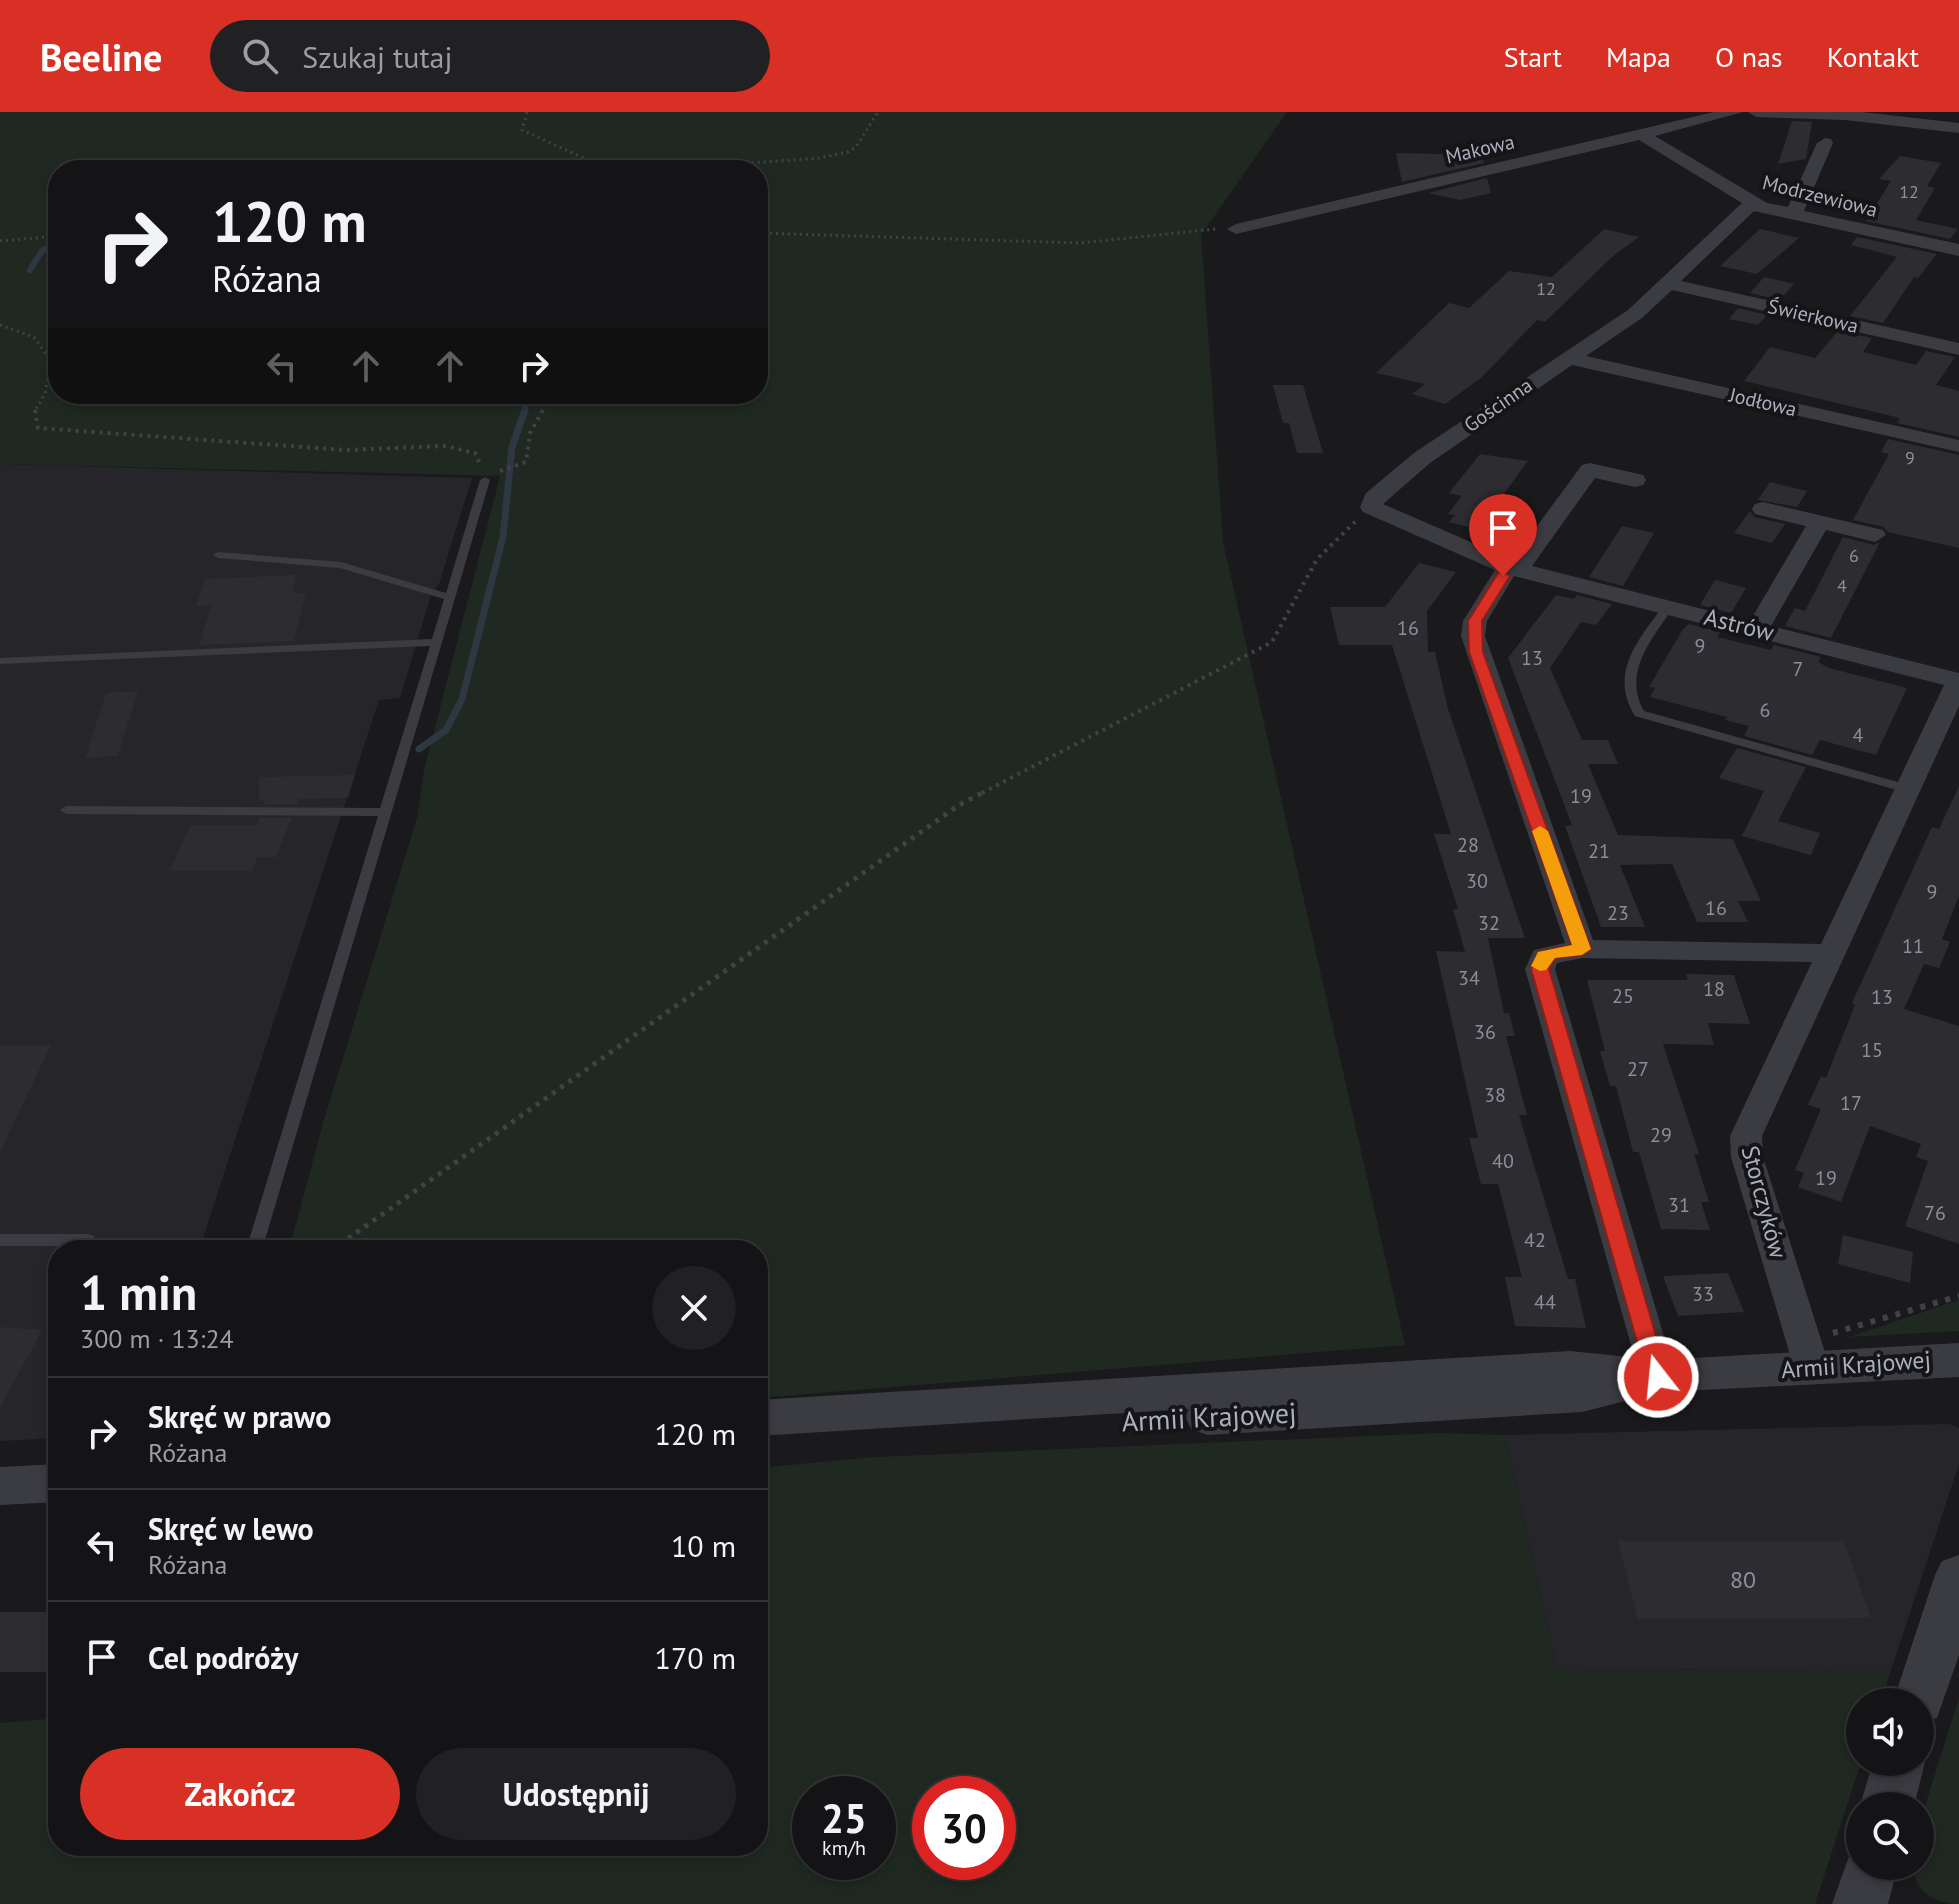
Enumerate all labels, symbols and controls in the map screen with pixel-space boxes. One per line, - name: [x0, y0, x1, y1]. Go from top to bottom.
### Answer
- search box: [210, 20, 770, 92]
- text: Beeline: [40, 32, 162, 81]
- icon: search: [238, 34, 282, 78]
- text: Szukaj tutaj: [302, 37, 452, 76]
- text: Start: [1504, 38, 1562, 75]
- text: Mapa: [1606, 38, 1671, 75]
- text: O nas: [1715, 38, 1783, 75]
- text: Kontakt: [1827, 38, 1919, 75]
- street label: Makowa: [1443, 128, 1517, 170]
- street label: Modrzewiowa: [1760, 169, 1880, 223]
- house number: 12: [1899, 180, 1919, 203]
- text: 120 m: [212, 185, 367, 257]
- icon: right: [80, 192, 184, 296]
- text: Różana: [212, 255, 322, 302]
- house number: 12: [1536, 277, 1556, 300]
- street label: Świerkowa: [1765, 293, 1861, 339]
- icon: left: [260, 344, 304, 388]
- icon: ahead: [344, 344, 388, 388]
- icon: ahead: [428, 344, 472, 388]
- icon: right: [512, 344, 556, 388]
- street label: Gościnna: [1459, 372, 1537, 438]
- street label: Jodłowa: [1726, 381, 1799, 422]
- house number: 9: [1905, 446, 1915, 469]
- pin: [1469, 494, 1537, 576]
- icon: arrive: [1481, 506, 1525, 550]
- house number: 6: [1849, 544, 1859, 567]
- house number: 4: [1837, 574, 1847, 597]
- street label: Astrów: [1701, 601, 1778, 648]
- house number: 16: [1397, 615, 1419, 641]
- house number: 9: [1695, 633, 1705, 659]
- house number: 13: [1521, 645, 1543, 671]
- house number: 7: [1793, 656, 1803, 682]
- house number: 6: [1760, 697, 1770, 723]
- house number: 4: [1853, 722, 1864, 748]
- house number: 19: [1570, 783, 1592, 809]
- house number: 28: [1457, 832, 1479, 858]
- house number: 21: [1588, 838, 1610, 864]
- house number: 30: [1466, 868, 1488, 894]
- house number: 9: [1927, 879, 1937, 905]
- house number: 16: [1705, 895, 1727, 921]
- house number: 23: [1607, 900, 1629, 926]
- house number: 32: [1478, 910, 1500, 936]
- house number: 11: [1902, 933, 1924, 959]
- house number: 34: [1458, 965, 1480, 991]
- house number: 18: [1703, 976, 1725, 1002]
- house number: 25: [1612, 983, 1634, 1009]
- house number: 13: [1871, 984, 1893, 1010]
- house number: 36: [1474, 1019, 1496, 1045]
- house number: 15: [1861, 1037, 1883, 1063]
- house number: 27: [1627, 1056, 1649, 1082]
- house number: 38: [1484, 1082, 1506, 1108]
- house number: 17: [1840, 1090, 1862, 1116]
- house number: 29: [1650, 1122, 1672, 1148]
- street label: Storczyków: [1735, 1142, 1794, 1262]
- house number: 40: [1492, 1148, 1514, 1174]
- house number: 19: [1815, 1165, 1837, 1191]
- house number: 31: [1668, 1192, 1690, 1218]
- house number: 76: [1924, 1200, 1946, 1226]
- house number: 42: [1524, 1227, 1546, 1253]
- text: 1 min: [80, 1261, 197, 1323]
- button: close: [652, 1266, 736, 1350]
- house number: 33: [1692, 1281, 1714, 1307]
- house number: 44: [1534, 1289, 1556, 1315]
- text: 300 m · 13:24: [80, 1322, 234, 1355]
- position arrow: [1616, 1335, 1700, 1419]
- street label: Armii Krajowej: [1780, 1344, 1932, 1385]
- street label: Armii Krajowej: [1121, 1393, 1297, 1440]
- text: Skręć w prawo: [148, 1397, 331, 1436]
- icon: right: [80, 1411, 124, 1455]
- text: 120 m: [655, 1414, 736, 1453]
- text: Różana: [148, 1436, 227, 1469]
- text: Skręć w lewo: [148, 1509, 314, 1548]
- icon: left: [80, 1523, 124, 1567]
- text: 10 m: [671, 1526, 736, 1565]
- text: Różana: [148, 1548, 227, 1581]
- house number: 80: [1730, 1564, 1756, 1595]
- icon: arrive: [80, 1635, 124, 1679]
- text: Cel podróży: [148, 1638, 298, 1677]
- text: 170 m: [655, 1638, 736, 1677]
- map controls: [1846, 1688, 1934, 1880]
- button: sound: [1846, 1688, 1934, 1776]
- button: Zakończ: [80, 1748, 400, 1840]
- button: Udostępnij: [416, 1748, 736, 1840]
- speed limit sign: 30: [912, 1776, 1016, 1880]
- text: 25: [821, 1792, 867, 1844]
- button: search: [1846, 1792, 1934, 1880]
- text: km/h: [822, 1835, 866, 1861]

